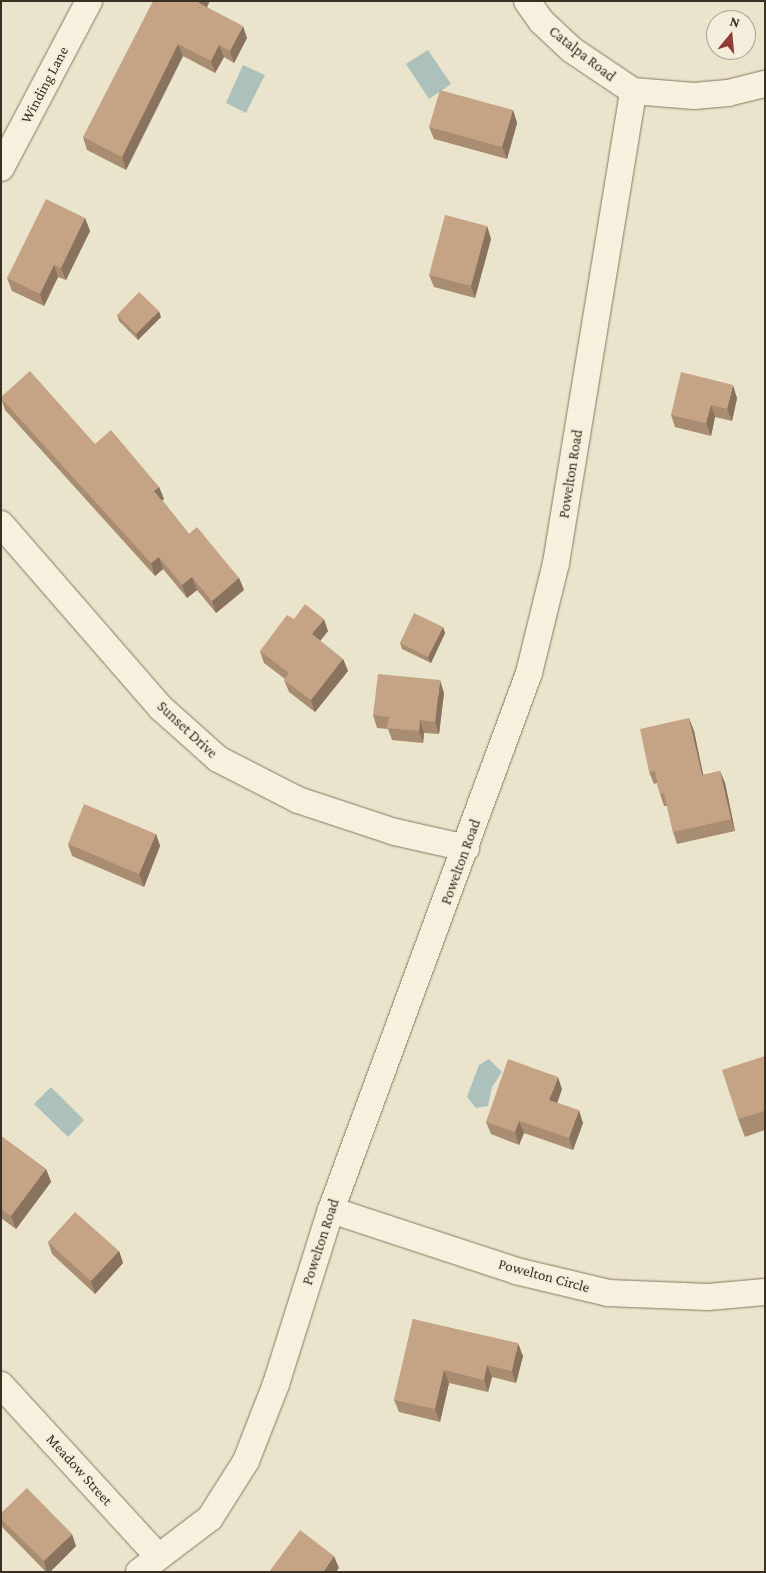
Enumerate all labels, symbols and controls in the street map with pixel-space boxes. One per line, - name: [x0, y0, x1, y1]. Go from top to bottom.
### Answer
- north arrow: [706, 10, 756, 60]
- text: N: [728, 13, 742, 31]
- street label: Catalpa Road: [545, 22, 619, 86]
- street label: Winding Lane: [17, 43, 73, 127]
- street label: Powelton Road: [555, 428, 587, 520]
- street label: Sunset Drive: [153, 698, 221, 762]
- street label: Powelton Road: [437, 817, 485, 907]
- street label: Powelton Road: [299, 1197, 343, 1287]
- street label: Powelton Circle: [496, 1255, 592, 1297]
- street label: Meadow Street: [42, 1430, 116, 1510]

